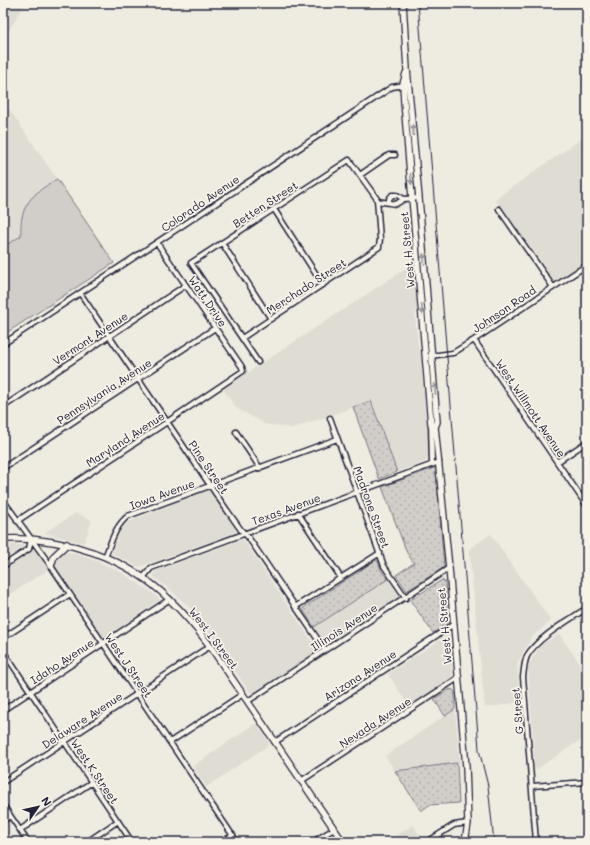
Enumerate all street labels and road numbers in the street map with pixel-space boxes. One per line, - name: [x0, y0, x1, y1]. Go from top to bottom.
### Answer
- street label: Colorado Avenue: [158, 171, 242, 235]
- street label: Betten Street: [230, 177, 301, 231]
- street label: West H Street: [396, 211, 418, 289]
- street label: Merchado Street: [263, 254, 349, 318]
- street label: Watt Drive: [185, 272, 231, 330]
- street label: Johnson Road: [469, 282, 539, 336]
- street label: Vermont Avenue: [49, 308, 131, 368]
- street label: Pennsylvania Avenue: [54, 355, 154, 427]
- street label: West Willmott Avenue: [493, 356, 570, 460]
- street label: Maryland Avenue: [83, 408, 167, 470]
- street label: Pine Street: [186, 437, 233, 497]
- street label: Madrone Street: [350, 464, 394, 550]
- street label: Iowa Avenue: [127, 475, 197, 513]
- street label: Texas Avenue: [249, 490, 323, 528]
- street label: West H Street: [433, 587, 455, 665]
- street label: Illinois Avenue: [308, 600, 380, 654]
- street label: West I Street: [186, 604, 242, 672]
- street label: West J Street: [102, 630, 156, 700]
- street label: Idaho Avenue: [27, 635, 97, 687]
- street label: Arizona Avenue: [321, 646, 399, 704]
- street label: G Street: [507, 687, 527, 735]
- street label: Delaware Avenue: [39, 688, 125, 752]
- street label: Nevada Avenue: [336, 693, 414, 751]
- street label: West K Street: [68, 736, 122, 807]

